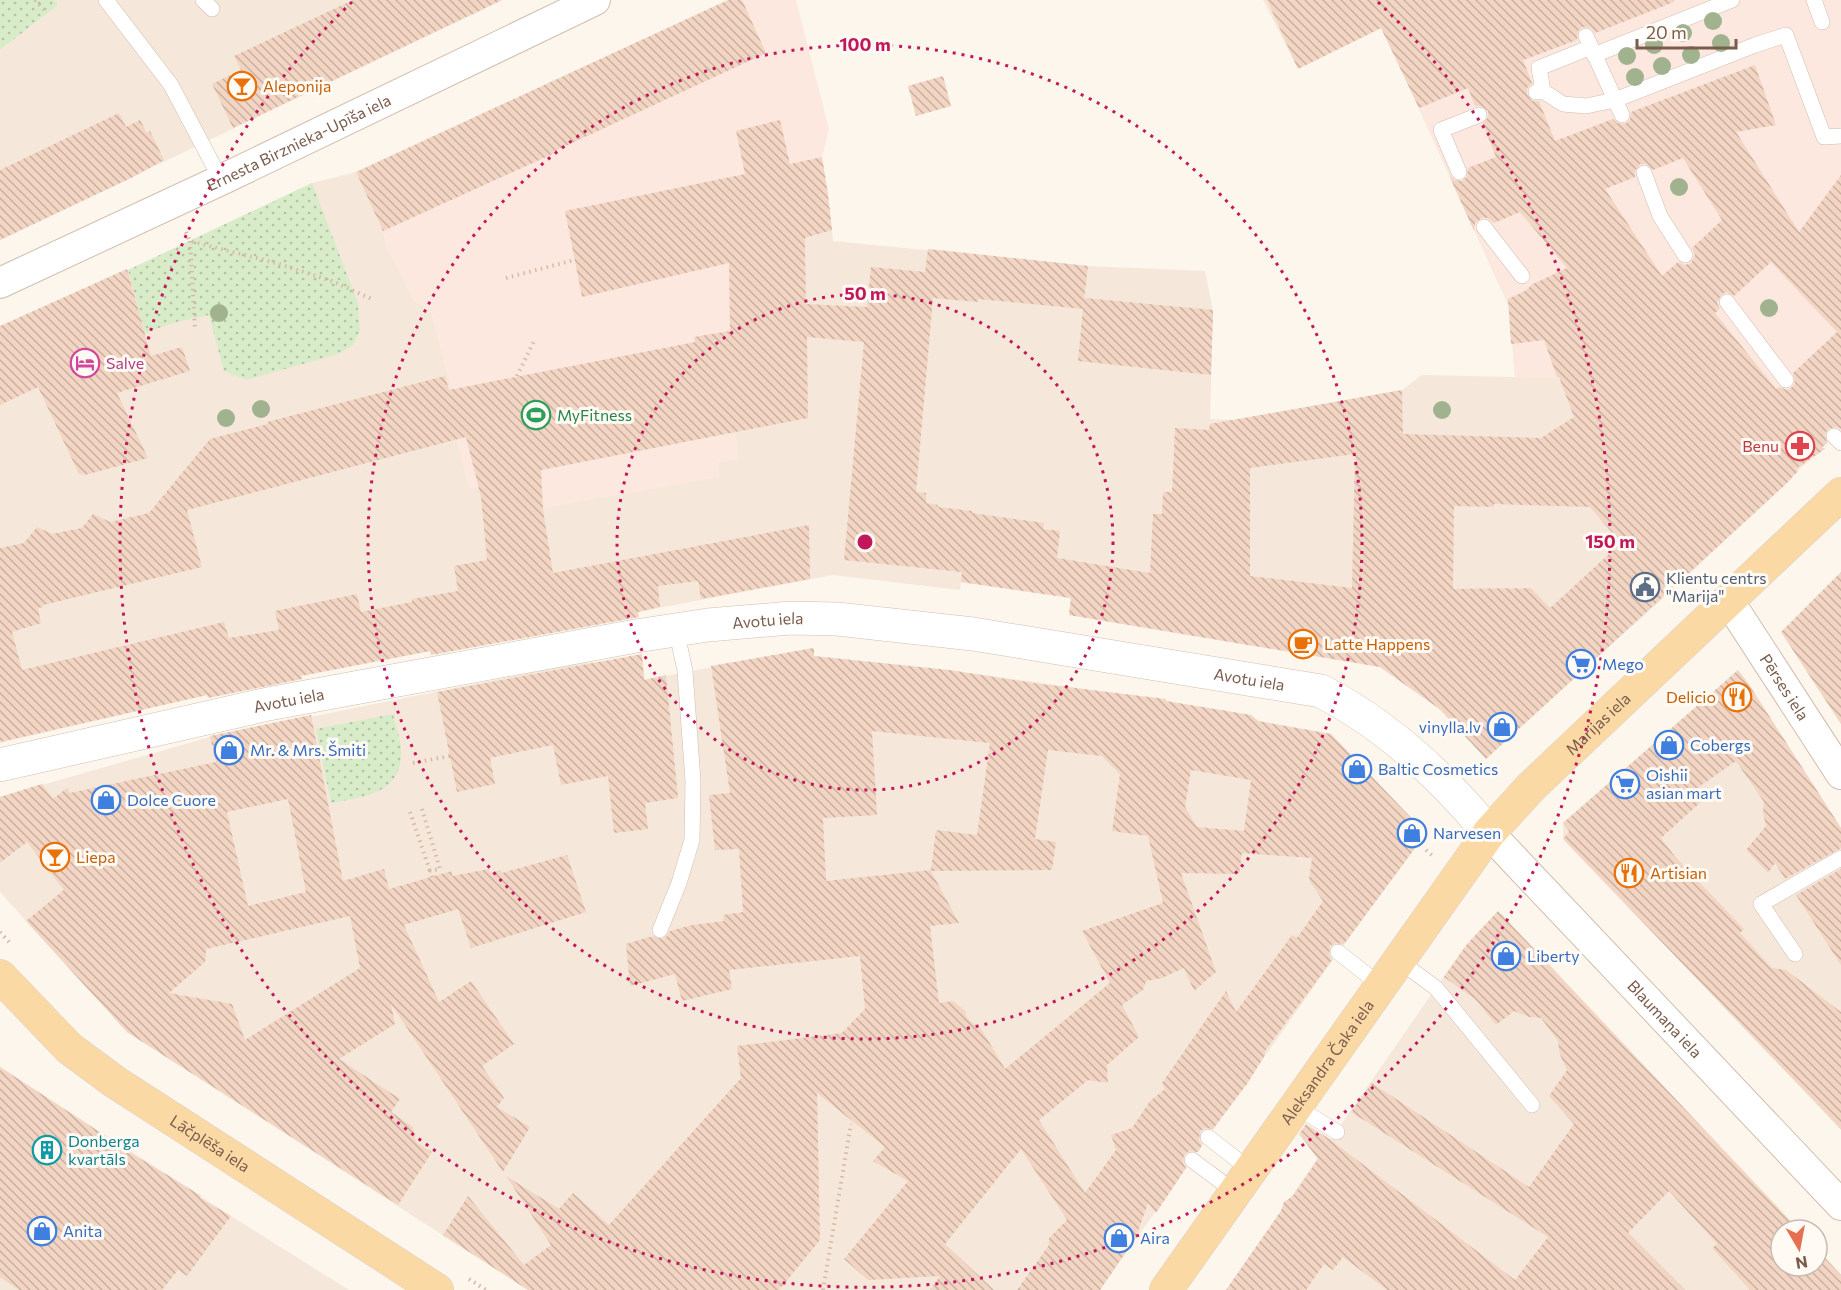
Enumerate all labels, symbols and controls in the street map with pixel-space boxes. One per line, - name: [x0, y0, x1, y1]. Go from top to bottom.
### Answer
- scale bar: [1637, 12, 1736, 50]
- text: 20 m: [1646, 21, 1687, 43]
- text: 100 m: [839, 33, 891, 55]
- bar icon: Aleponija: [226, 70, 258, 102]
- place label: Aleponija: [263, 76, 331, 95]
- street label: Ernesta Birznieka-Upīša iela: [203, 90, 394, 194]
- text: 50 m: [844, 282, 886, 304]
- hotel icon: Salve: [69, 347, 101, 379]
- place label: Salve: [106, 353, 144, 372]
- sports icon: MyFitness: [520, 399, 552, 431]
- place label: MyFitness: [557, 405, 632, 424]
- pharmacy icon: Benu: [1784, 430, 1816, 462]
- place label: Benu: [1742, 436, 1779, 455]
- text: 150 m: [1585, 530, 1635, 552]
- centre of rings: [855, 532, 875, 552]
- place label: Klientu centrs "Marija": [1666, 568, 1767, 605]
- public building icon: Klientu centrs "Marija": [1629, 571, 1661, 603]
- street label: Avotu iela: [731, 608, 804, 632]
- cafe icon: Latte Happens: [1287, 628, 1319, 660]
- place label: Latte Happens: [1324, 634, 1430, 653]
- supermarket icon: Mego: [1565, 648, 1597, 680]
- street label: Pērses iela: [1757, 650, 1814, 724]
- place label: Mego: [1602, 654, 1644, 673]
- street label: Avotu iela: [1213, 664, 1286, 694]
- restaurant icon: Delicio: [1721, 681, 1753, 713]
- street label: Avotu iela: [252, 684, 326, 716]
- place label: Delicio: [1666, 687, 1716, 706]
- street label: Marijas iela: [1561, 688, 1634, 758]
- shop icon: vinylla.lv: [1486, 711, 1518, 743]
- place label: vinylla.lv: [1419, 717, 1481, 736]
- shop icon: Cobergs: [1653, 729, 1685, 761]
- shop icon: Mr. & Mrs. Šmiti: [213, 734, 245, 766]
- place label: Cobergs: [1690, 735, 1751, 754]
- place label: Mr. & Mrs. Šmiti: [250, 740, 366, 759]
- shop icon: Baltic Cosmetics: [1341, 753, 1373, 785]
- place label: Baltic Cosmetics: [1378, 759, 1498, 778]
- place label: Oishii asian mart: [1646, 765, 1722, 802]
- supermarket icon: Oishii asian mart: [1609, 768, 1641, 800]
- shop icon: Dolce Cuore: [90, 784, 122, 816]
- place label: Dolce Cuore: [127, 790, 216, 809]
- shop icon: Narvesen: [1396, 817, 1428, 849]
- place label: Narvesen: [1433, 823, 1501, 842]
- bar icon: Liepa: [39, 841, 71, 873]
- place label: Liepa: [76, 847, 116, 866]
- restaurant icon: Artisian: [1613, 857, 1645, 889]
- place label: Artisian: [1650, 863, 1707, 882]
- shop icon: Liberty: [1490, 940, 1522, 972]
- place label: Liberty: [1527, 946, 1579, 965]
- street label: Blaumaņa iela: [1624, 976, 1706, 1061]
- street label: Aleksandra Čaka iela: [1276, 996, 1377, 1128]
- street label: Lāčplēša iela: [167, 1110, 254, 1176]
- place label: Donberga kvartāls: [68, 1131, 140, 1168]
- building icon: Donberga kvartāls: [31, 1134, 63, 1166]
- shop icon: Anita: [26, 1215, 58, 1247]
- north arrow: [1769, 1218, 1829, 1278]
- place label: Anita: [63, 1221, 102, 1240]
- shop icon: Aira: [1103, 1222, 1135, 1254]
- place label: Aira: [1140, 1228, 1170, 1247]
- text: N: [1794, 1253, 1809, 1274]

